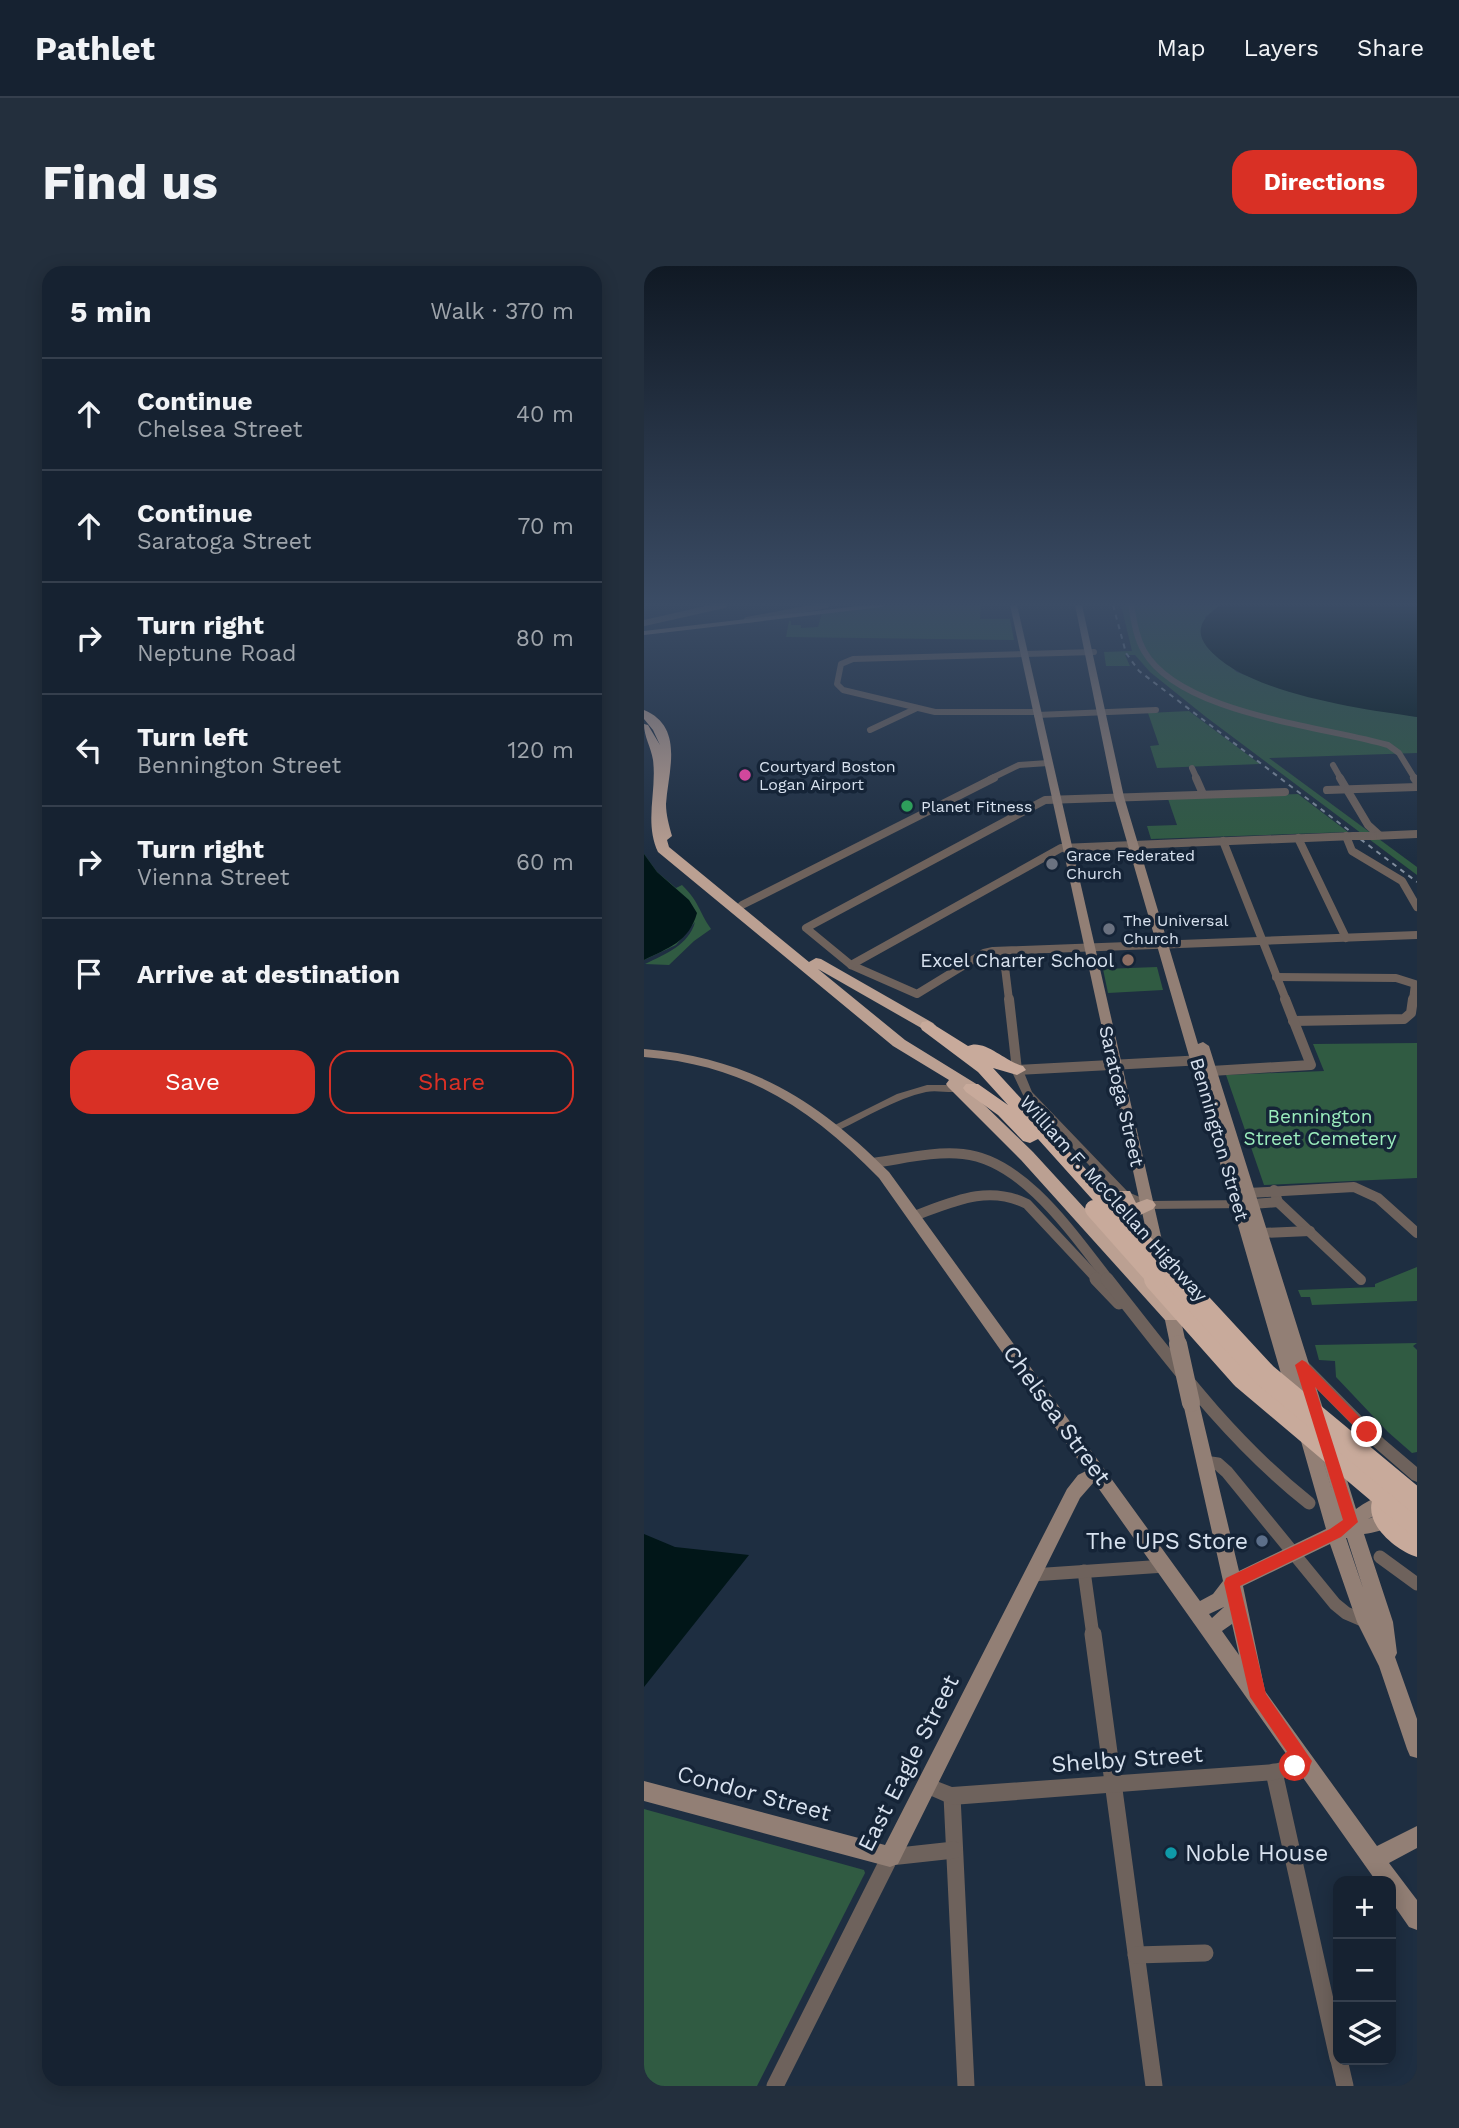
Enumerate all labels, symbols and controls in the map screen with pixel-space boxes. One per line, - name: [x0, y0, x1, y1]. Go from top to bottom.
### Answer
- text: Pathlet: [35, 29, 155, 68]
- text: Map: [1157, 34, 1205, 62]
- text: Layers: [1243, 34, 1319, 62]
- text: Share: [1357, 34, 1424, 62]
- button: Directions: [1232, 150, 1417, 214]
- text: Find us: [42, 153, 218, 211]
- text: 5 min: [70, 294, 152, 329]
- text: Walk · 370 m: [430, 298, 574, 325]
- text: Continue: [137, 386, 253, 416]
- icon: ahead: [70, 395, 108, 433]
- text: 40 m: [516, 401, 574, 428]
- text: Chelsea Street: [137, 416, 302, 443]
- text: Continue: [137, 498, 253, 528]
- icon: ahead: [70, 507, 108, 545]
- text: 70 m: [517, 513, 574, 540]
- text: Saratoga Street: [137, 528, 311, 555]
- text: Turn right: [137, 610, 264, 640]
- icon: right: [70, 619, 108, 657]
- text: 80 m: [516, 625, 574, 652]
- text: Neptune Road: [137, 640, 297, 667]
- text: Turn left: [137, 722, 248, 752]
- icon: left: [70, 731, 108, 769]
- text: 120 m: [508, 737, 574, 764]
- text: Bennington Street: [137, 752, 341, 779]
- place label: Courtyard Boston Logan Airport: [759, 757, 896, 794]
- marker: Courtyard Boston Logan Airport: [737, 767, 753, 783]
- place label: Planet Fitness: [921, 797, 1033, 816]
- marker: Planet Fitness: [899, 798, 915, 814]
- text: Turn right: [137, 834, 264, 864]
- icon: right: [70, 843, 108, 881]
- place label: Grace Federated Church: [1066, 846, 1195, 883]
- text: 60 m: [516, 849, 574, 876]
- marker: Grace Federated Church: [1044, 856, 1060, 872]
- text: Vienna Street: [137, 864, 289, 891]
- place label: The Universal Church: [1123, 911, 1229, 948]
- marker: The Universal Church: [1101, 921, 1117, 937]
- place label: Excel Charter School: [920, 949, 1114, 972]
- marker: Excel Charter School: [1120, 952, 1136, 968]
- icon: arrive: [70, 955, 108, 993]
- text: Arrive at destination: [137, 959, 400, 989]
- street label: Saratoga Street: [1094, 1023, 1149, 1169]
- button: Save: [70, 1050, 315, 1114]
- button: Share: [329, 1050, 574, 1114]
- street label: Bennington Street: [1185, 1055, 1254, 1223]
- street label: William F. McClellan Highway: [1015, 1090, 1213, 1306]
- park label: Bennington Street Cemetery: [1244, 1105, 1397, 1150]
- street label: Chelsea Street: [997, 1341, 1116, 1490]
- route end: [1351, 1416, 1382, 1447]
- place label: The UPS Store: [1086, 1528, 1248, 1555]
- marker: The UPS Store: [1254, 1533, 1270, 1549]
- street label: East Eagle Street: [852, 1670, 965, 1856]
- street label: Shelby Street: [1050, 1741, 1204, 1778]
- route start: [1279, 1750, 1310, 1781]
- street label: Condor Street: [674, 1760, 834, 1827]
- place label: Noble House: [1185, 1840, 1328, 1867]
- marker: Noble House: [1163, 1845, 1179, 1861]
- map controls: [1333, 1876, 1396, 2065]
- button: +: [1333, 1876, 1396, 1939]
- button: −: [1333, 1939, 1396, 2002]
- button: layers: [1333, 2002, 1396, 2065]

